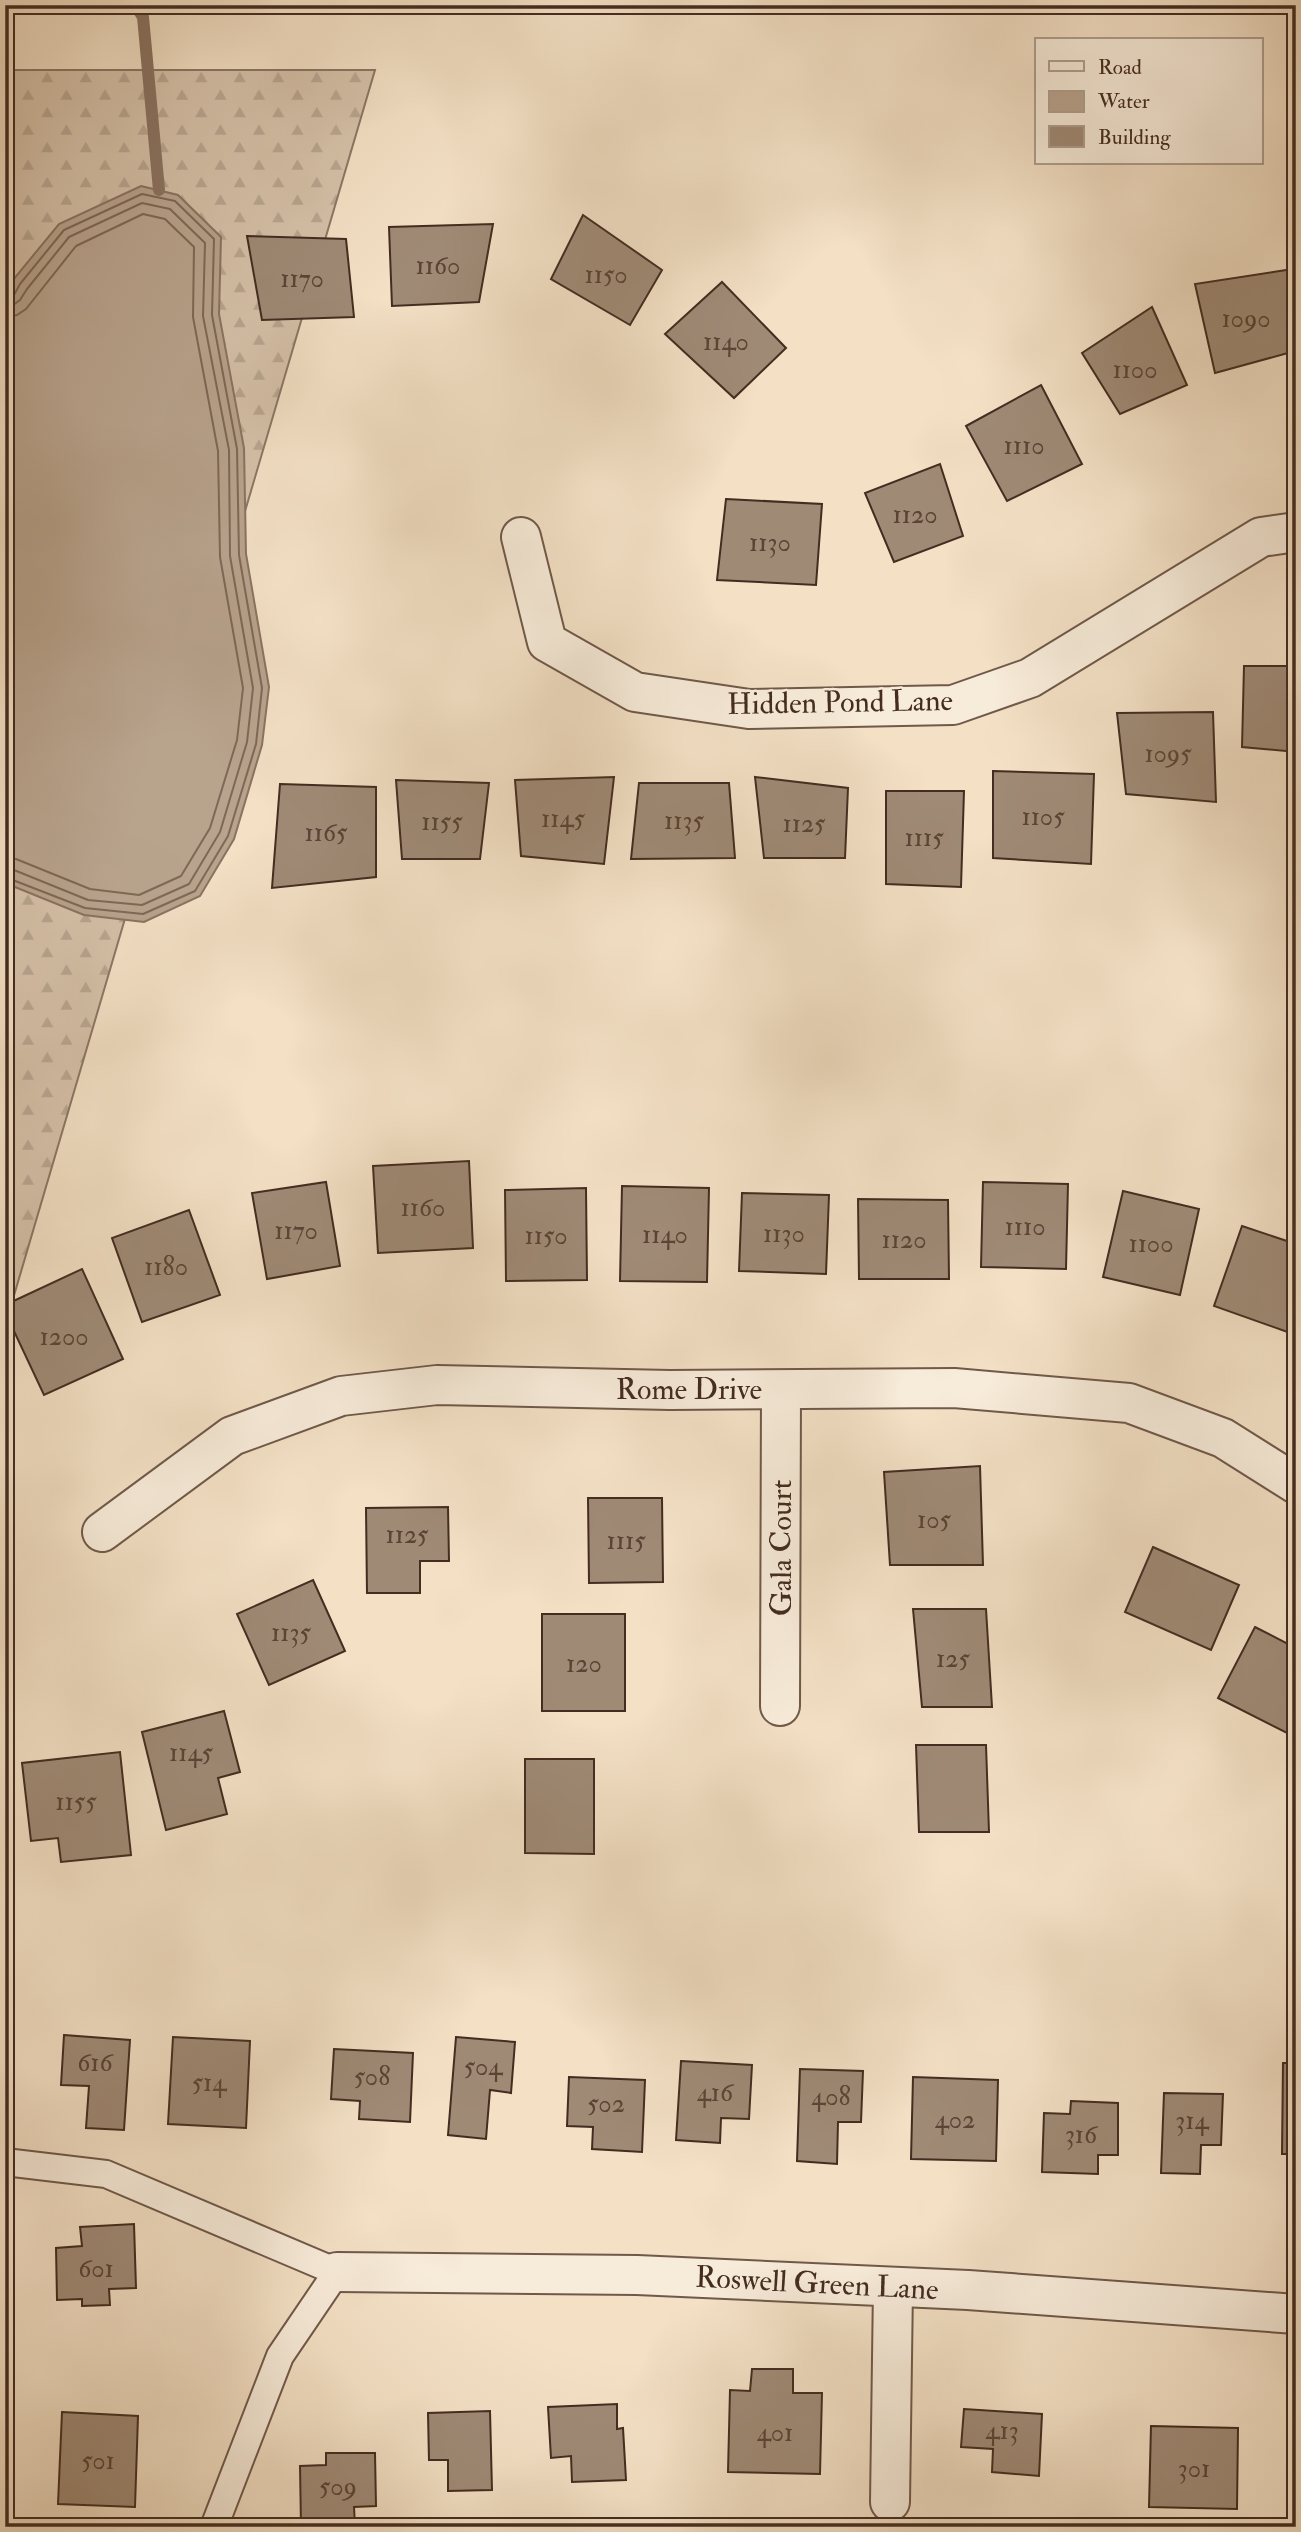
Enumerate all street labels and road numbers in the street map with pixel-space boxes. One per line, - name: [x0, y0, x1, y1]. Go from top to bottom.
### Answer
- street label: Hidden Pond Lane: [727, 682, 953, 723]
- street label: Rome Drive: [616, 1371, 762, 1408]
- street label: Gala Court: [763, 1479, 800, 1616]
- street label: Roswell Green Lane: [694, 2259, 940, 2308]

